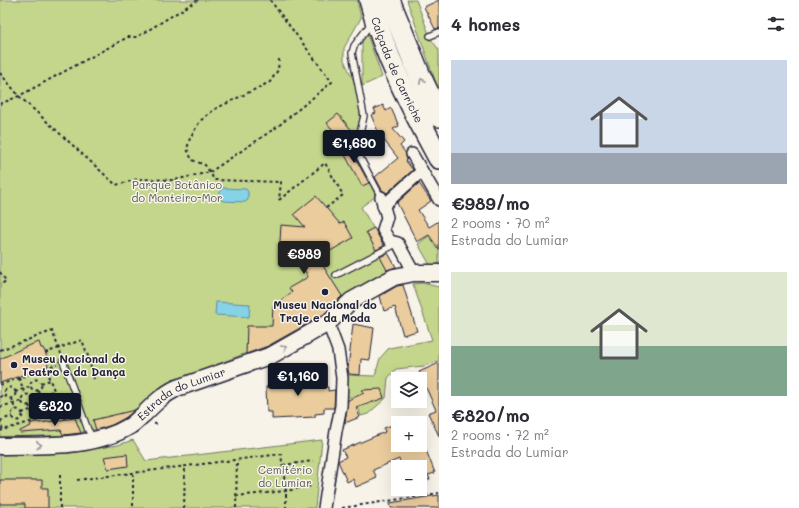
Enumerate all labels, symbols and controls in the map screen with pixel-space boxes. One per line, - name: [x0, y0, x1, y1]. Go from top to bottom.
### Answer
- text: 4 homes: [451, 13, 520, 35]
- icon: filters: [765, 13, 787, 35]
- street label: Calçada de Carriche: [368, 15, 427, 125]
- one-way arrow: [419, 77, 427, 85]
- icon: home: [583, 86, 655, 158]
- pin: €1,690: [321, 130, 387, 164]
- text: €1,690: [332, 134, 376, 151]
- park label: Parque Botânico do Monteiro-Mor: [132, 177, 222, 205]
- text: €989/mo: [451, 192, 530, 214]
- text: 2 rooms · 70 m²: [451, 214, 550, 231]
- text: Estrada do Lumiar: [451, 231, 569, 248]
- pin: €989: [280, 241, 328, 275]
- text: €989: [287, 245, 321, 262]
- marker: Museu Nacional do Traje e da Moda: [320, 287, 330, 297]
- place label: Museu Nacional do Traje e da Moda: [273, 297, 377, 325]
- icon: home: [583, 298, 655, 370]
- one-way arrow: [280, 345, 287, 352]
- place label: Museu Nacional do Teatro e da Dança: [22, 351, 126, 379]
- marker: Museu Nacional do Teatro e da Dança: [9, 360, 19, 370]
- pin: €1,160: [265, 363, 331, 397]
- street label: Estrada do Lumiar: [134, 364, 227, 423]
- text: €1,160: [277, 367, 319, 384]
- map controls: [391, 372, 427, 496]
- button: layers: [391, 372, 427, 408]
- pin: €820: [31, 393, 79, 427]
- text: €820: [38, 397, 72, 414]
- text: €820/mo: [451, 404, 530, 426]
- button: +: [391, 416, 427, 452]
- text: 2 rooms · 72 m²: [451, 426, 549, 443]
- one-way arrow: [36, 440, 42, 449]
- text: Estrada do Lumiar: [451, 443, 569, 460]
- button: −: [391, 460, 427, 496]
- park label: Cemitério do Lumiar: [258, 462, 312, 490]

